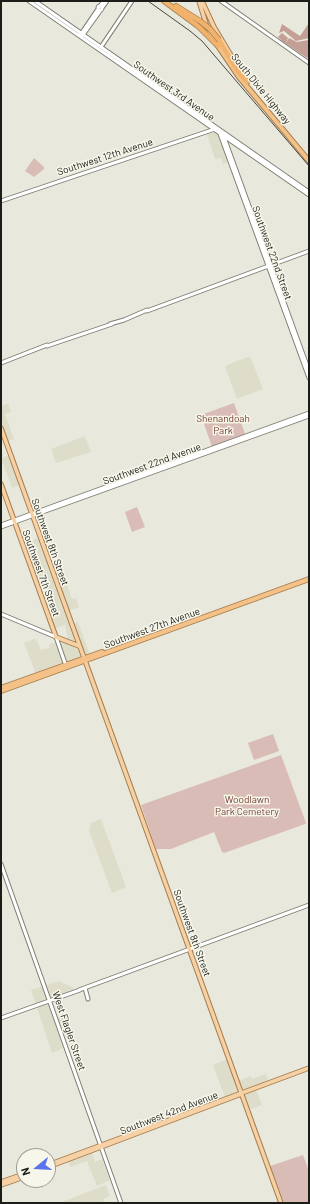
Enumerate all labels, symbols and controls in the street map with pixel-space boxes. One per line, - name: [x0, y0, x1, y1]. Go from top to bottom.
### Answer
- street label: South Dixie Highway: [229, 51, 293, 127]
- street label: Southwest 3rd Avenue: [131, 58, 217, 124]
- street label: Southwest 12th Avenue: [56, 136, 154, 178]
- street label: Southwest 22nd Street: [249, 204, 295, 302]
- park label: Shenandoah Park: [196, 413, 250, 436]
- street label: Southwest 22nd Avenue: [101, 441, 203, 487]
- street label: Southwest 8th Street: [29, 497, 71, 587]
- street label: Southwest 7th Street: [20, 528, 62, 618]
- street label: Southwest 27th Avenue: [102, 605, 202, 651]
- park label: Woodlawn Park Cemetery: [215, 794, 279, 818]
- street label: Southwest 8th Street: [171, 888, 213, 978]
- street label: West Flagler Street: [50, 990, 88, 1072]
- street label: Southwest 42nd Avenue: [118, 1089, 220, 1137]
- north arrow: [16, 1148, 56, 1188]
- text: N: [18, 1166, 32, 1177]

